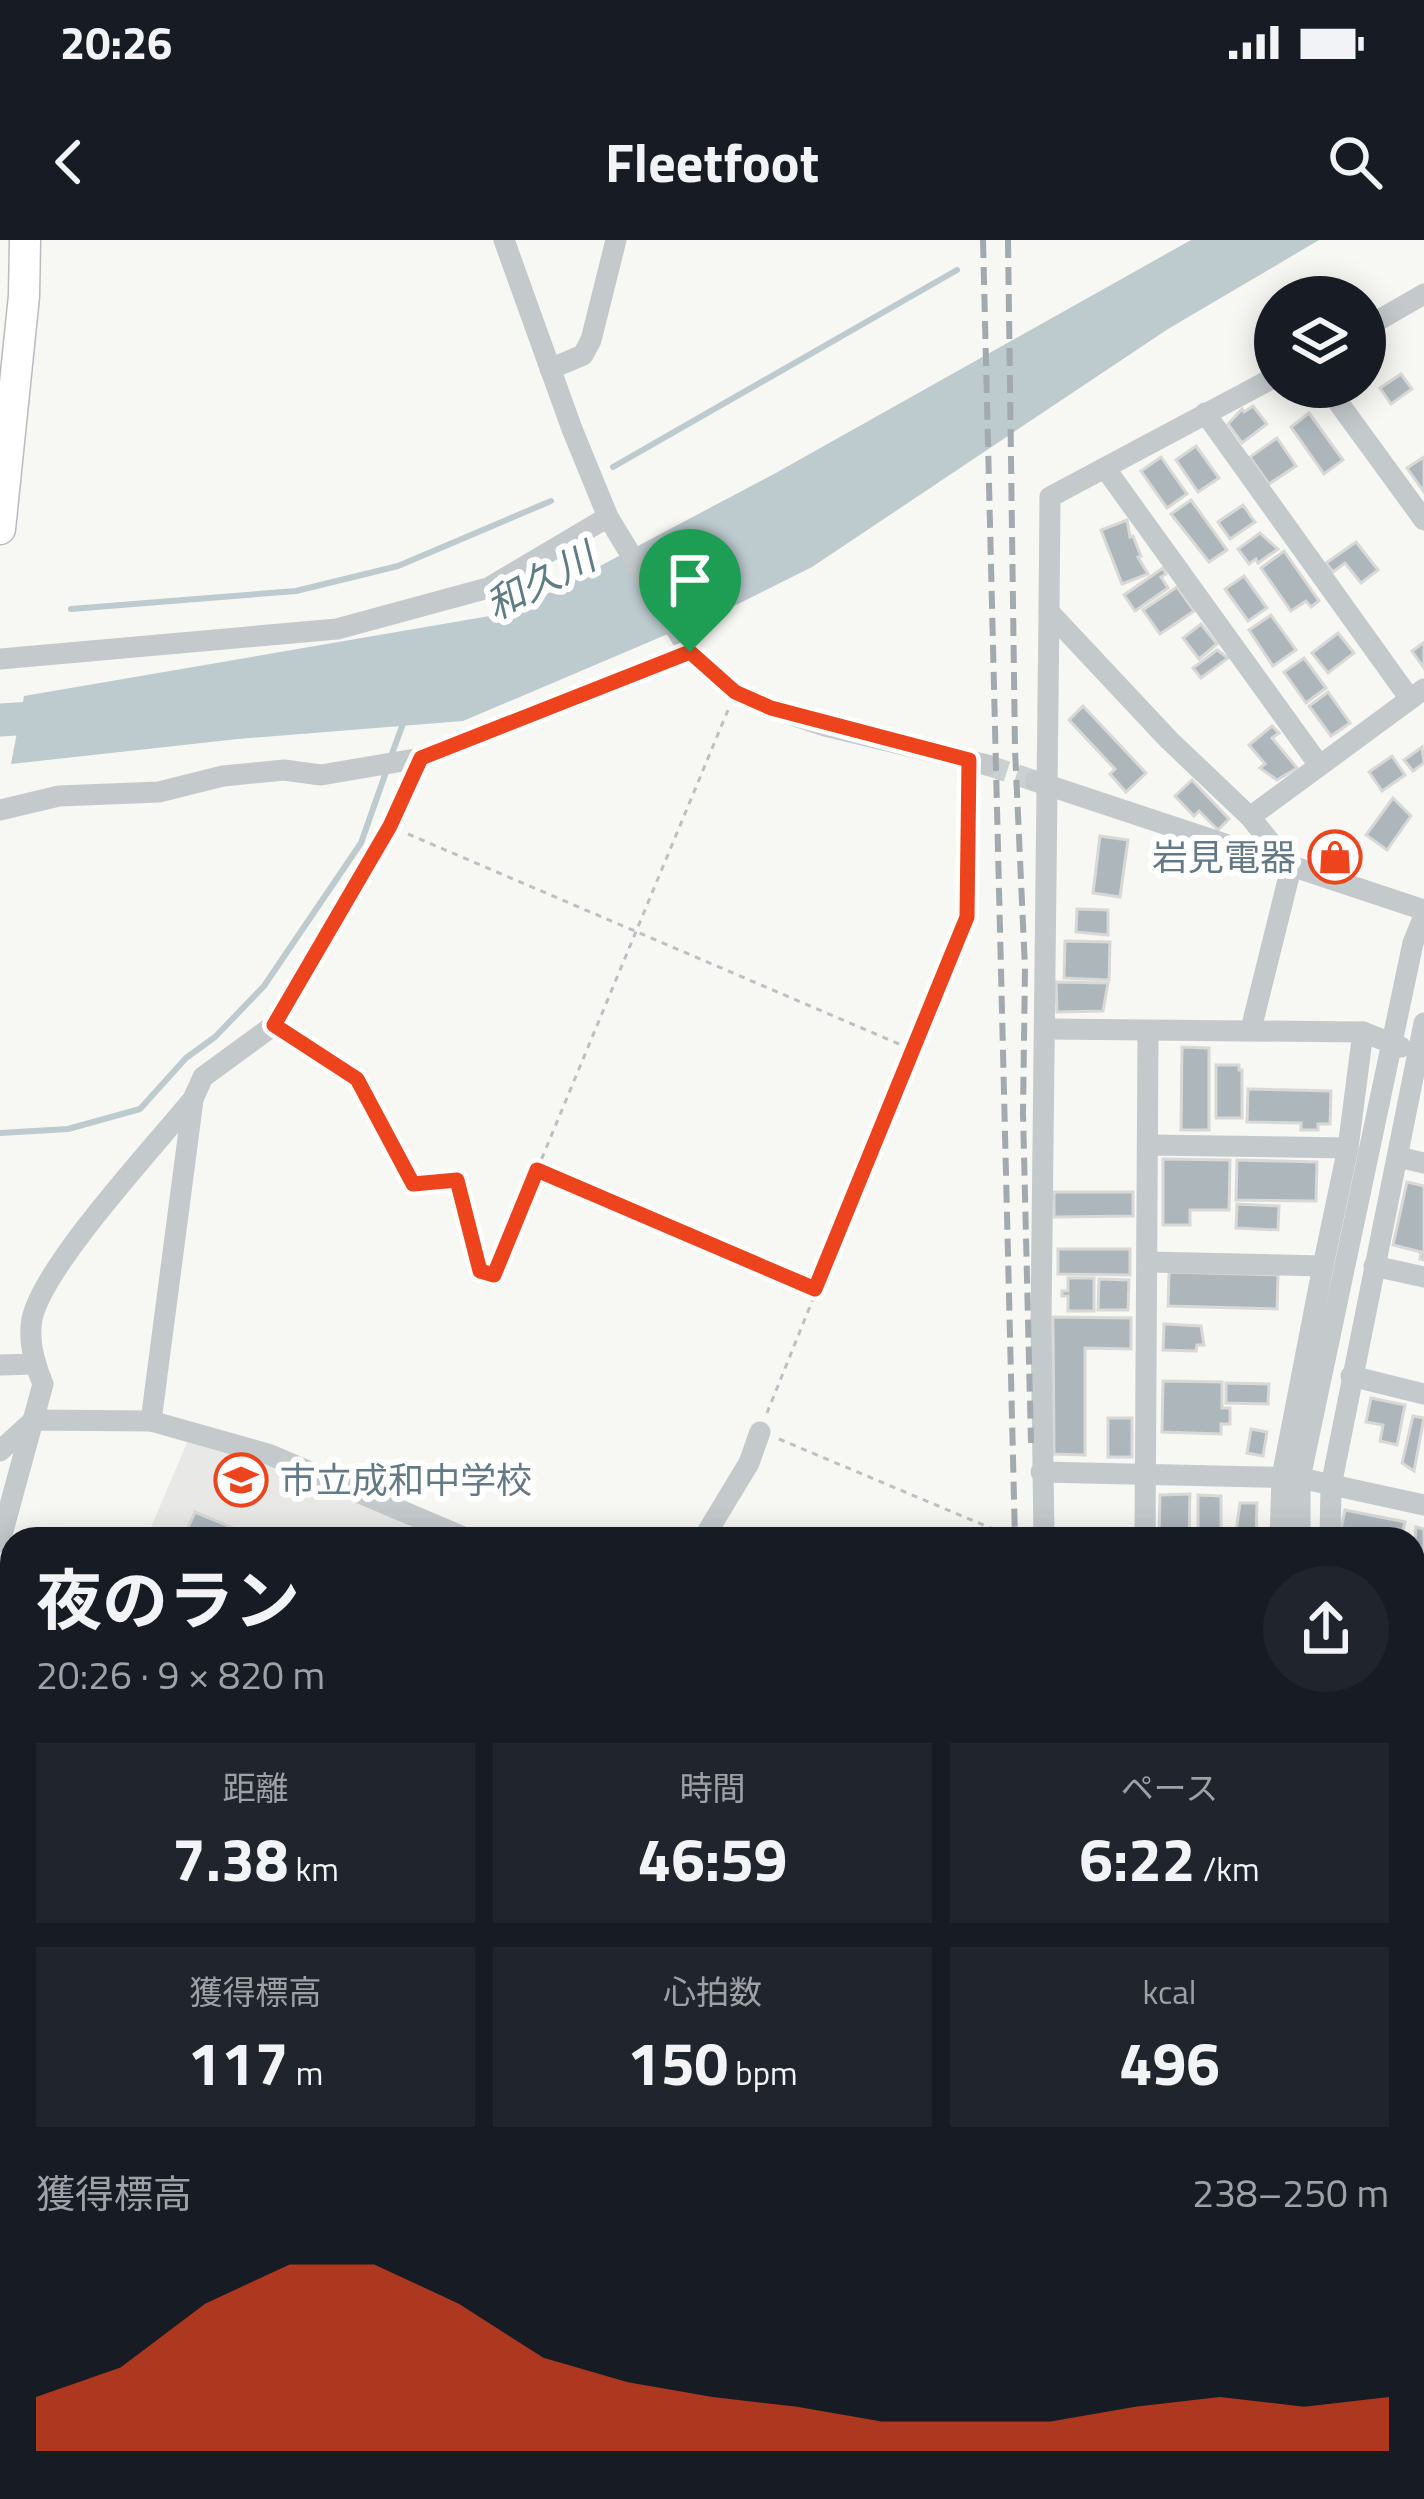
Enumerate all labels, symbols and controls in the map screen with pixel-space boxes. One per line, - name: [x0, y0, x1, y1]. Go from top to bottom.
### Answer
- text: 20:26: [60, 8, 172, 76]
- text: Fleetfoot: [605, 121, 819, 203]
- icon: back: [36, 129, 102, 195]
- icon: search: [1322, 129, 1388, 195]
- map controls: [1254, 276, 1386, 408]
- button: layers: [1254, 276, 1386, 408]
- water label: 和久川: [474, 525, 609, 634]
- pin: [639, 529, 741, 652]
- icon: arrive: [657, 547, 723, 613]
- place label: 岩見電器: [1152, 829, 1296, 884]
- shop icon: 岩見電器: [1307, 829, 1363, 885]
- school or university icon: 市立成和中学校: [213, 1452, 269, 1508]
- place label: 市立成和中学校: [280, 1452, 532, 1507]
- text: 夜のラン: [36, 1549, 300, 1650]
- button: share: [1263, 1566, 1389, 1692]
- text: 20:26 · 9 × 820 m: [36, 1645, 325, 1704]
- text: 距離: [223, 1763, 289, 1813]
- text: 時間: [680, 1763, 746, 1813]
- text: ペース: [1121, 1763, 1218, 1813]
- text: 7.38: [172, 1813, 288, 1904]
- text: 46:59: [638, 1813, 787, 1904]
- text: 6:22: [1079, 1813, 1195, 1904]
- text: km: [288, 1844, 339, 1894]
- text: /km: [1195, 1844, 1260, 1894]
- text: 獲得標高: [190, 1967, 322, 2017]
- text: 心拍数: [663, 1967, 762, 2017]
- text: kcal: [1143, 1967, 1196, 2017]
- text: 117: [188, 2017, 288, 2108]
- text: 150: [627, 2017, 728, 2108]
- text: 496: [1119, 2017, 1220, 2108]
- text: m: [288, 2048, 323, 2098]
- text: bpm: [728, 2048, 798, 2098]
- text: 238–250 m: [1192, 2163, 1389, 2222]
- text: 獲得標高: [36, 2164, 192, 2223]

